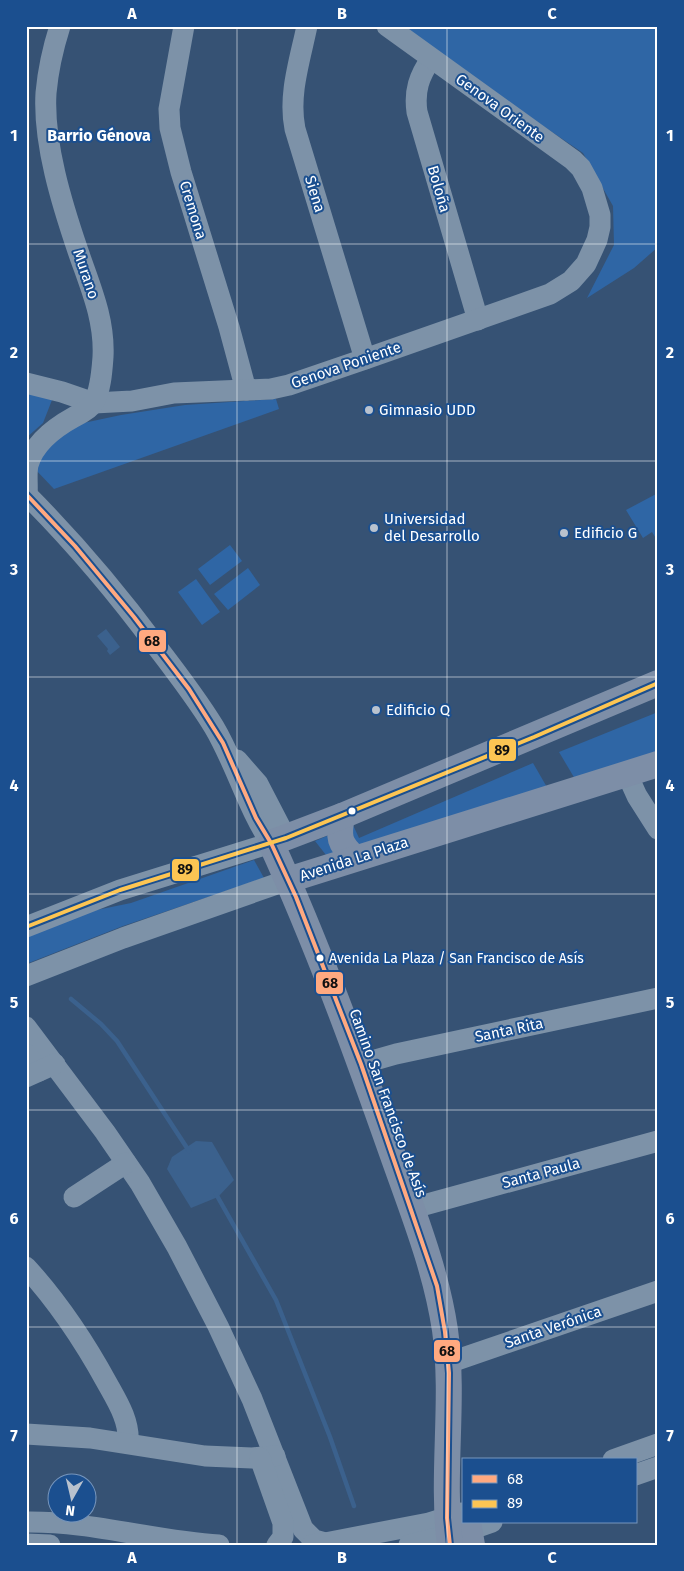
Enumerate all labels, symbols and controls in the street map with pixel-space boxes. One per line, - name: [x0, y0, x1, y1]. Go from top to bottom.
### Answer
- text: A: [126, 4, 137, 23]
- text: B: [337, 4, 347, 23]
- text: C: [547, 4, 557, 23]
- street label: Genova Oriente: [452, 70, 548, 146]
- text: 1: [10, 126, 18, 145]
- district label: Barrio Génova: [47, 126, 151, 145]
- text: 1: [666, 126, 674, 145]
- street label: Boloña: [424, 163, 454, 215]
- street label: Siena: [301, 173, 329, 215]
- street label: Cremona: [176, 179, 210, 241]
- street label: Murano: [69, 247, 103, 301]
- street label: Genova Poniente: [289, 338, 403, 392]
- text: 2: [10, 343, 18, 362]
- text: 2: [666, 343, 674, 362]
- place label: Gimnasio UDD: [379, 401, 476, 419]
- marker: Gimnasio UDD: [363, 404, 375, 416]
- place label: Universidad del Desarrollo: [384, 510, 480, 545]
- marker: Universidad del Desarrollo: [368, 522, 380, 534]
- place label: Edificio G: [574, 524, 637, 542]
- marker: Edificio G: [558, 527, 570, 539]
- text: 3: [9, 560, 18, 579]
- text: 3: [665, 560, 674, 579]
- line badge: 68: [138, 629, 167, 653]
- text: 68: [144, 633, 160, 650]
- place label: Edificio Q: [386, 701, 450, 719]
- marker: Edificio Q: [370, 704, 382, 716]
- line badge: 89: [488, 738, 517, 762]
- text: 89: [494, 742, 510, 759]
- text: 4: [9, 776, 19, 795]
- text: 4: [665, 776, 675, 795]
- unlabelled marker: [347, 806, 357, 816]
- street label: Avenida La Plaza: [297, 833, 411, 885]
- line badge: 89: [171, 858, 200, 882]
- text: 89: [177, 861, 193, 878]
- place label: Avenida La Plaza / San Francisco de Asís: [329, 950, 584, 967]
- marker: Avenida La Plaza / San Francisco de Asís: [315, 953, 325, 963]
- line badge: 68: [315, 971, 344, 995]
- text: 68: [322, 975, 338, 992]
- text: 5: [10, 993, 19, 1012]
- text: 5: [666, 993, 675, 1012]
- street label: Camino San Francisco de Asís: [345, 1006, 431, 1200]
- street label: Santa Rita: [473, 1014, 545, 1046]
- street label: Santa Paula: [500, 1154, 582, 1192]
- text: 6: [9, 1209, 19, 1228]
- text: 6: [665, 1209, 675, 1228]
- street label: Santa Verónica: [502, 1302, 604, 1352]
- line badge: 68: [433, 1339, 461, 1363]
- text: 68: [439, 1343, 455, 1360]
- text: 7: [10, 1426, 18, 1445]
- text: 7: [666, 1426, 674, 1445]
- legend: [462, 1458, 636, 1524]
- text: 68: [507, 1470, 523, 1488]
- north arrow: [48, 1474, 98, 1524]
- text: 89: [507, 1494, 523, 1512]
- text: N: [64, 1501, 76, 1519]
- text: A: [126, 1548, 137, 1567]
- text: B: [337, 1548, 347, 1567]
- text: C: [547, 1548, 557, 1567]

